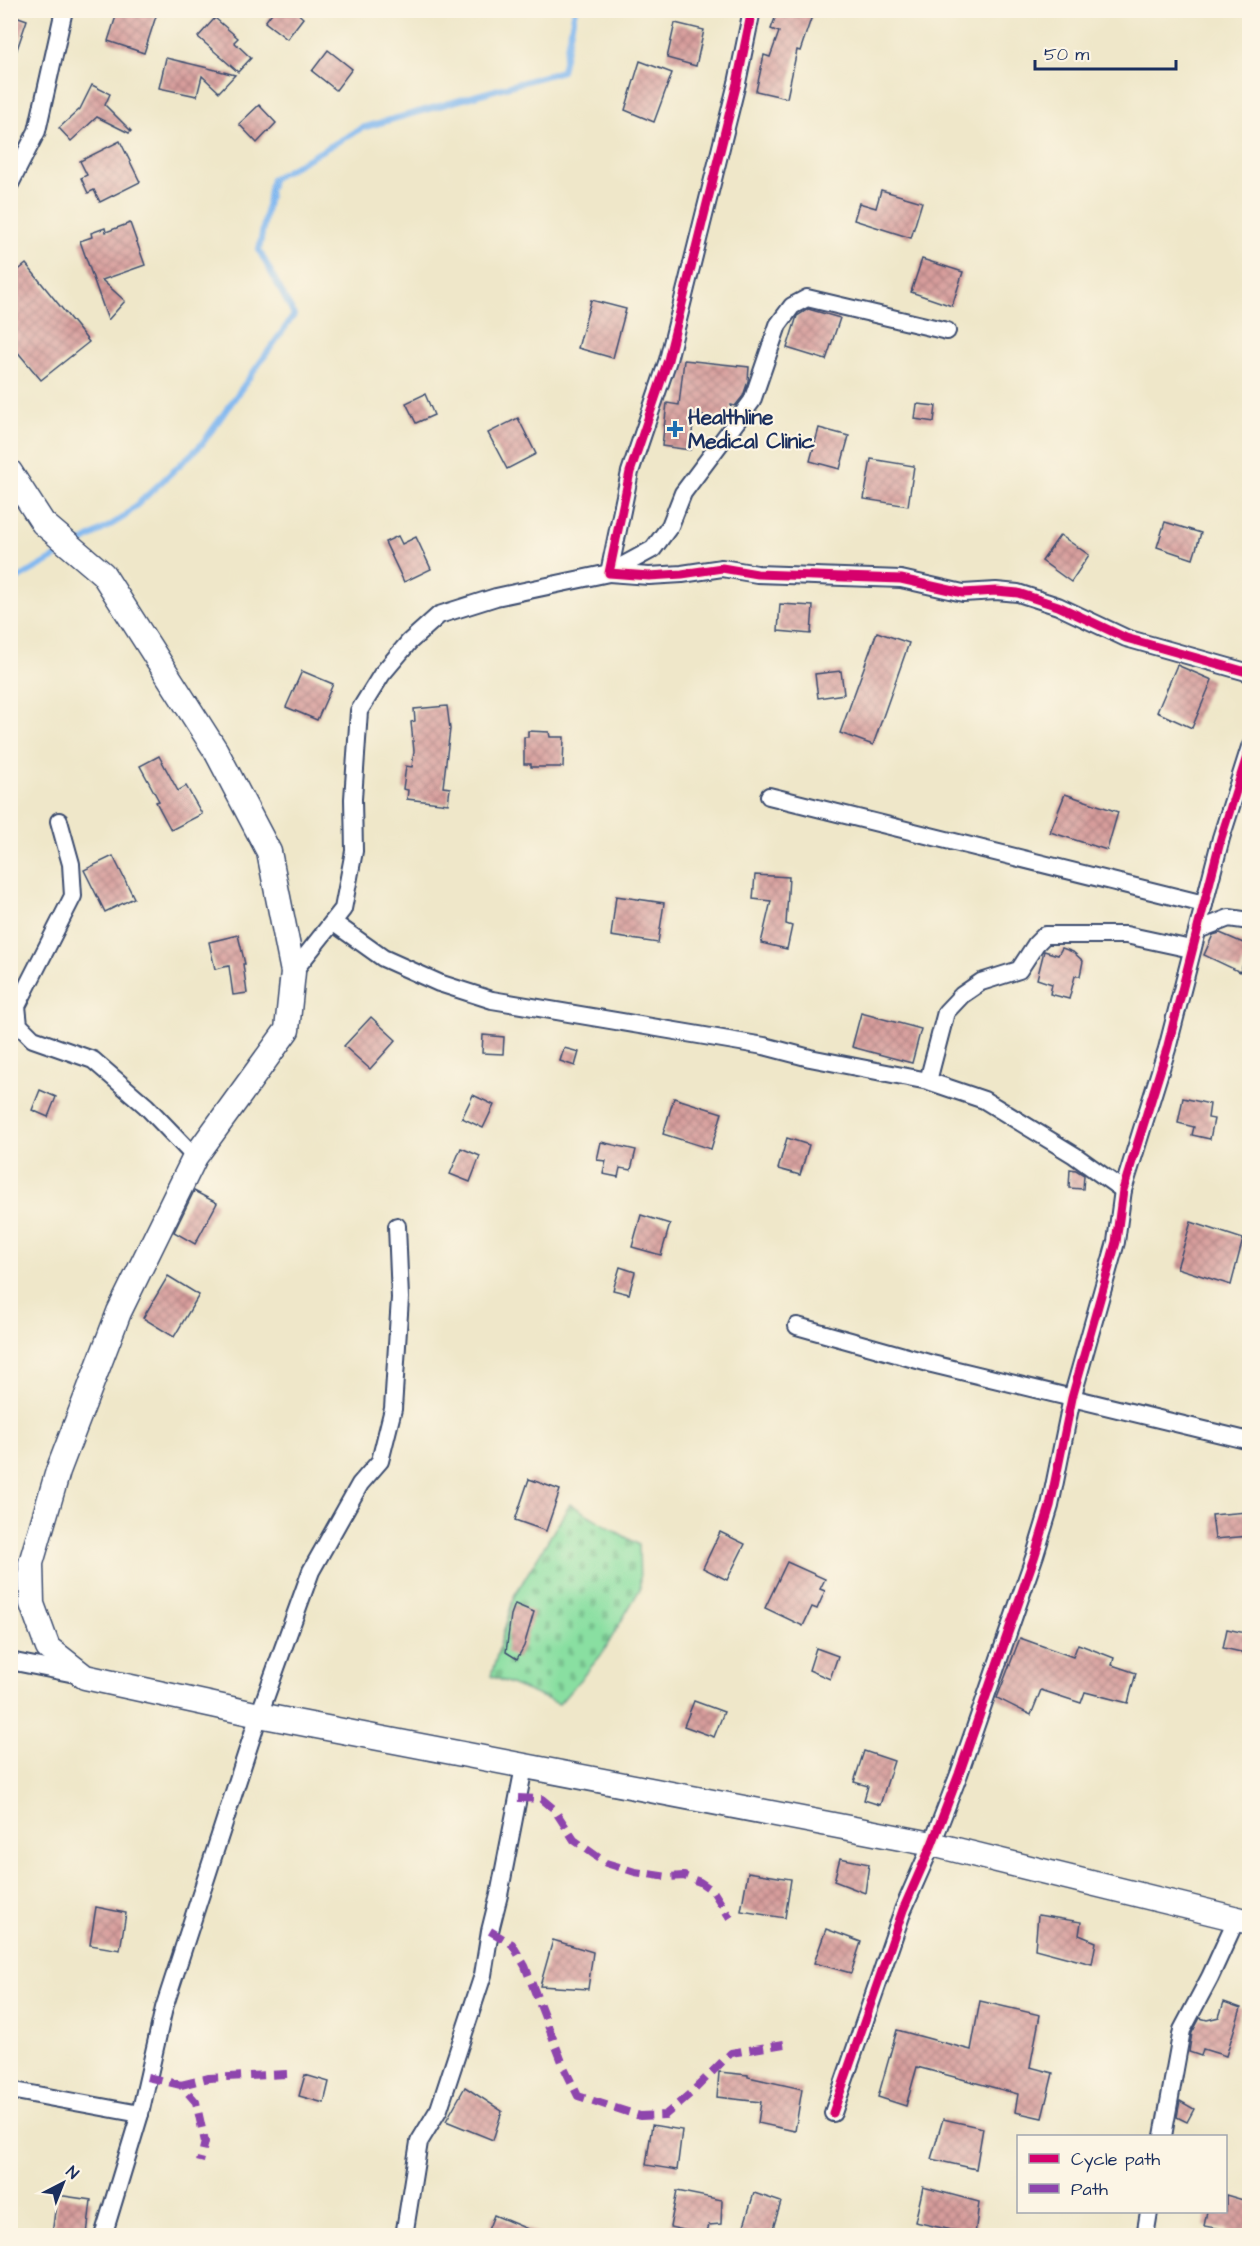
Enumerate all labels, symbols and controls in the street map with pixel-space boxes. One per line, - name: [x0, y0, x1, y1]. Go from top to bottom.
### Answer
- scale bar: [1035, 33, 1176, 71]
- text: 50 m: [1044, 42, 1089, 67]
- place label: Healthline Medical Clinic: [688, 403, 815, 456]
- marker: Healthline Medical Clinic: [666, 420, 684, 438]
- legend: [1017, 2135, 1227, 2213]
- text: Cycle path: [1071, 2147, 1160, 2173]
- north arrow: [33, 2153, 93, 2213]
- text: N: [61, 2161, 83, 2184]
- text: Path: [1071, 2177, 1108, 2202]

